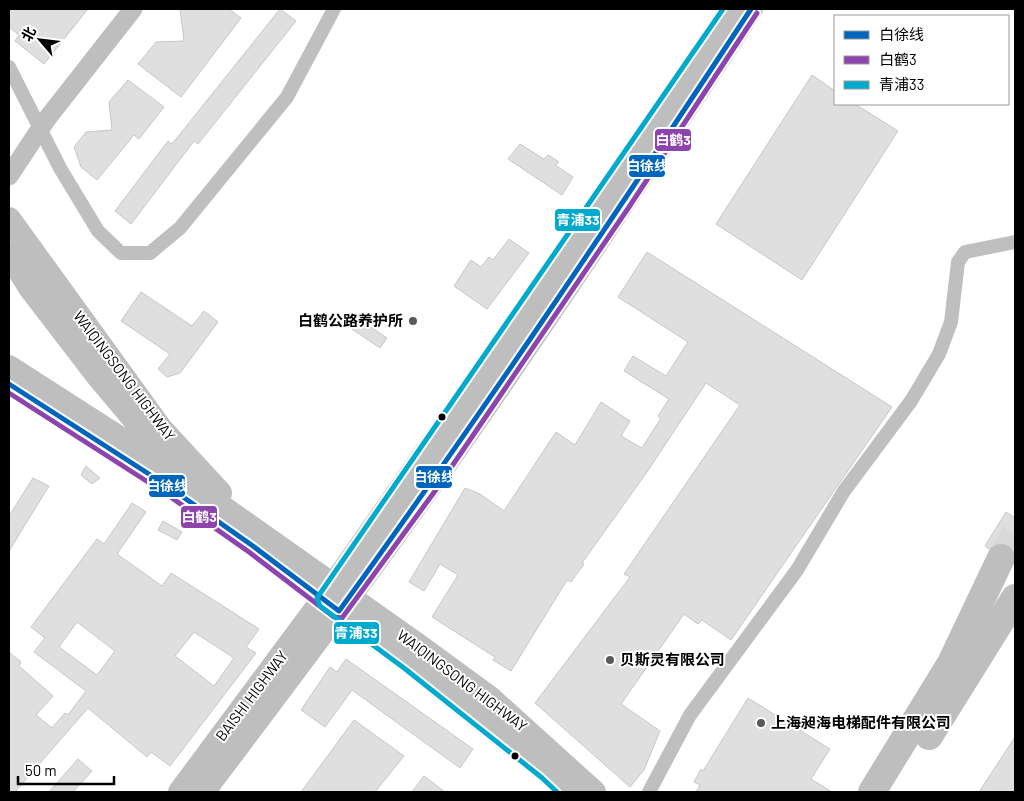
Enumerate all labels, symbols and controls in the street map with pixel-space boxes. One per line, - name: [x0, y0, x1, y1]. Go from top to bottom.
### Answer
- north arrow: [15, 15, 65, 65]
- legend: [834, 15, 1009, 105]
- text: 北: [17, 23, 39, 44]
- text: 白徐线: [879, 25, 924, 43]
- text: 白鹤3: [879, 50, 917, 68]
- text: 青浦33: [879, 75, 924, 93]
- line badge: 白鹤3: [654, 128, 692, 152]
- text: 白鹤3: [655, 131, 691, 148]
- line badge: 白徐线: [628, 154, 666, 178]
- text: 白徐线: [626, 157, 668, 174]
- line badge: 青浦33: [554, 208, 601, 232]
- text: 青浦33: [556, 211, 600, 228]
- street label: WAIQINGSONG HIGHWAY: [70, 307, 180, 444]
- place label: 白鹤公路养护所: [298, 311, 403, 329]
- marker: 白鹤公路养护所: [407, 315, 419, 327]
- unlabelled marker: [437, 412, 447, 422]
- line badge: 白徐线: [415, 465, 453, 489]
- text: 白徐线: [413, 468, 455, 485]
- line badge: 白徐线: [148, 474, 186, 498]
- text: 白徐线: [146, 477, 188, 494]
- line badge: 白鹤3: [180, 505, 218, 529]
- text: 白鹤3: [181, 508, 217, 525]
- line badge: 青浦33: [333, 621, 380, 645]
- text: 青浦33: [334, 624, 378, 641]
- street label: WAIQINGSONG HIGHWAY: [394, 625, 531, 735]
- street label: BAISHI HIGHWAY: [211, 647, 291, 744]
- place label: 贝斯灵有限公司: [620, 650, 725, 668]
- marker: 贝斯灵有限公司: [604, 654, 616, 666]
- place label: 上海昶海电梯配件有限公司: [771, 713, 951, 731]
- marker: 上海昶海电梯配件有限公司: [755, 717, 767, 729]
- unlabelled marker: [510, 751, 520, 761]
- scale bar: [18, 754, 114, 786]
- text: 50 m: [25, 761, 57, 779]

